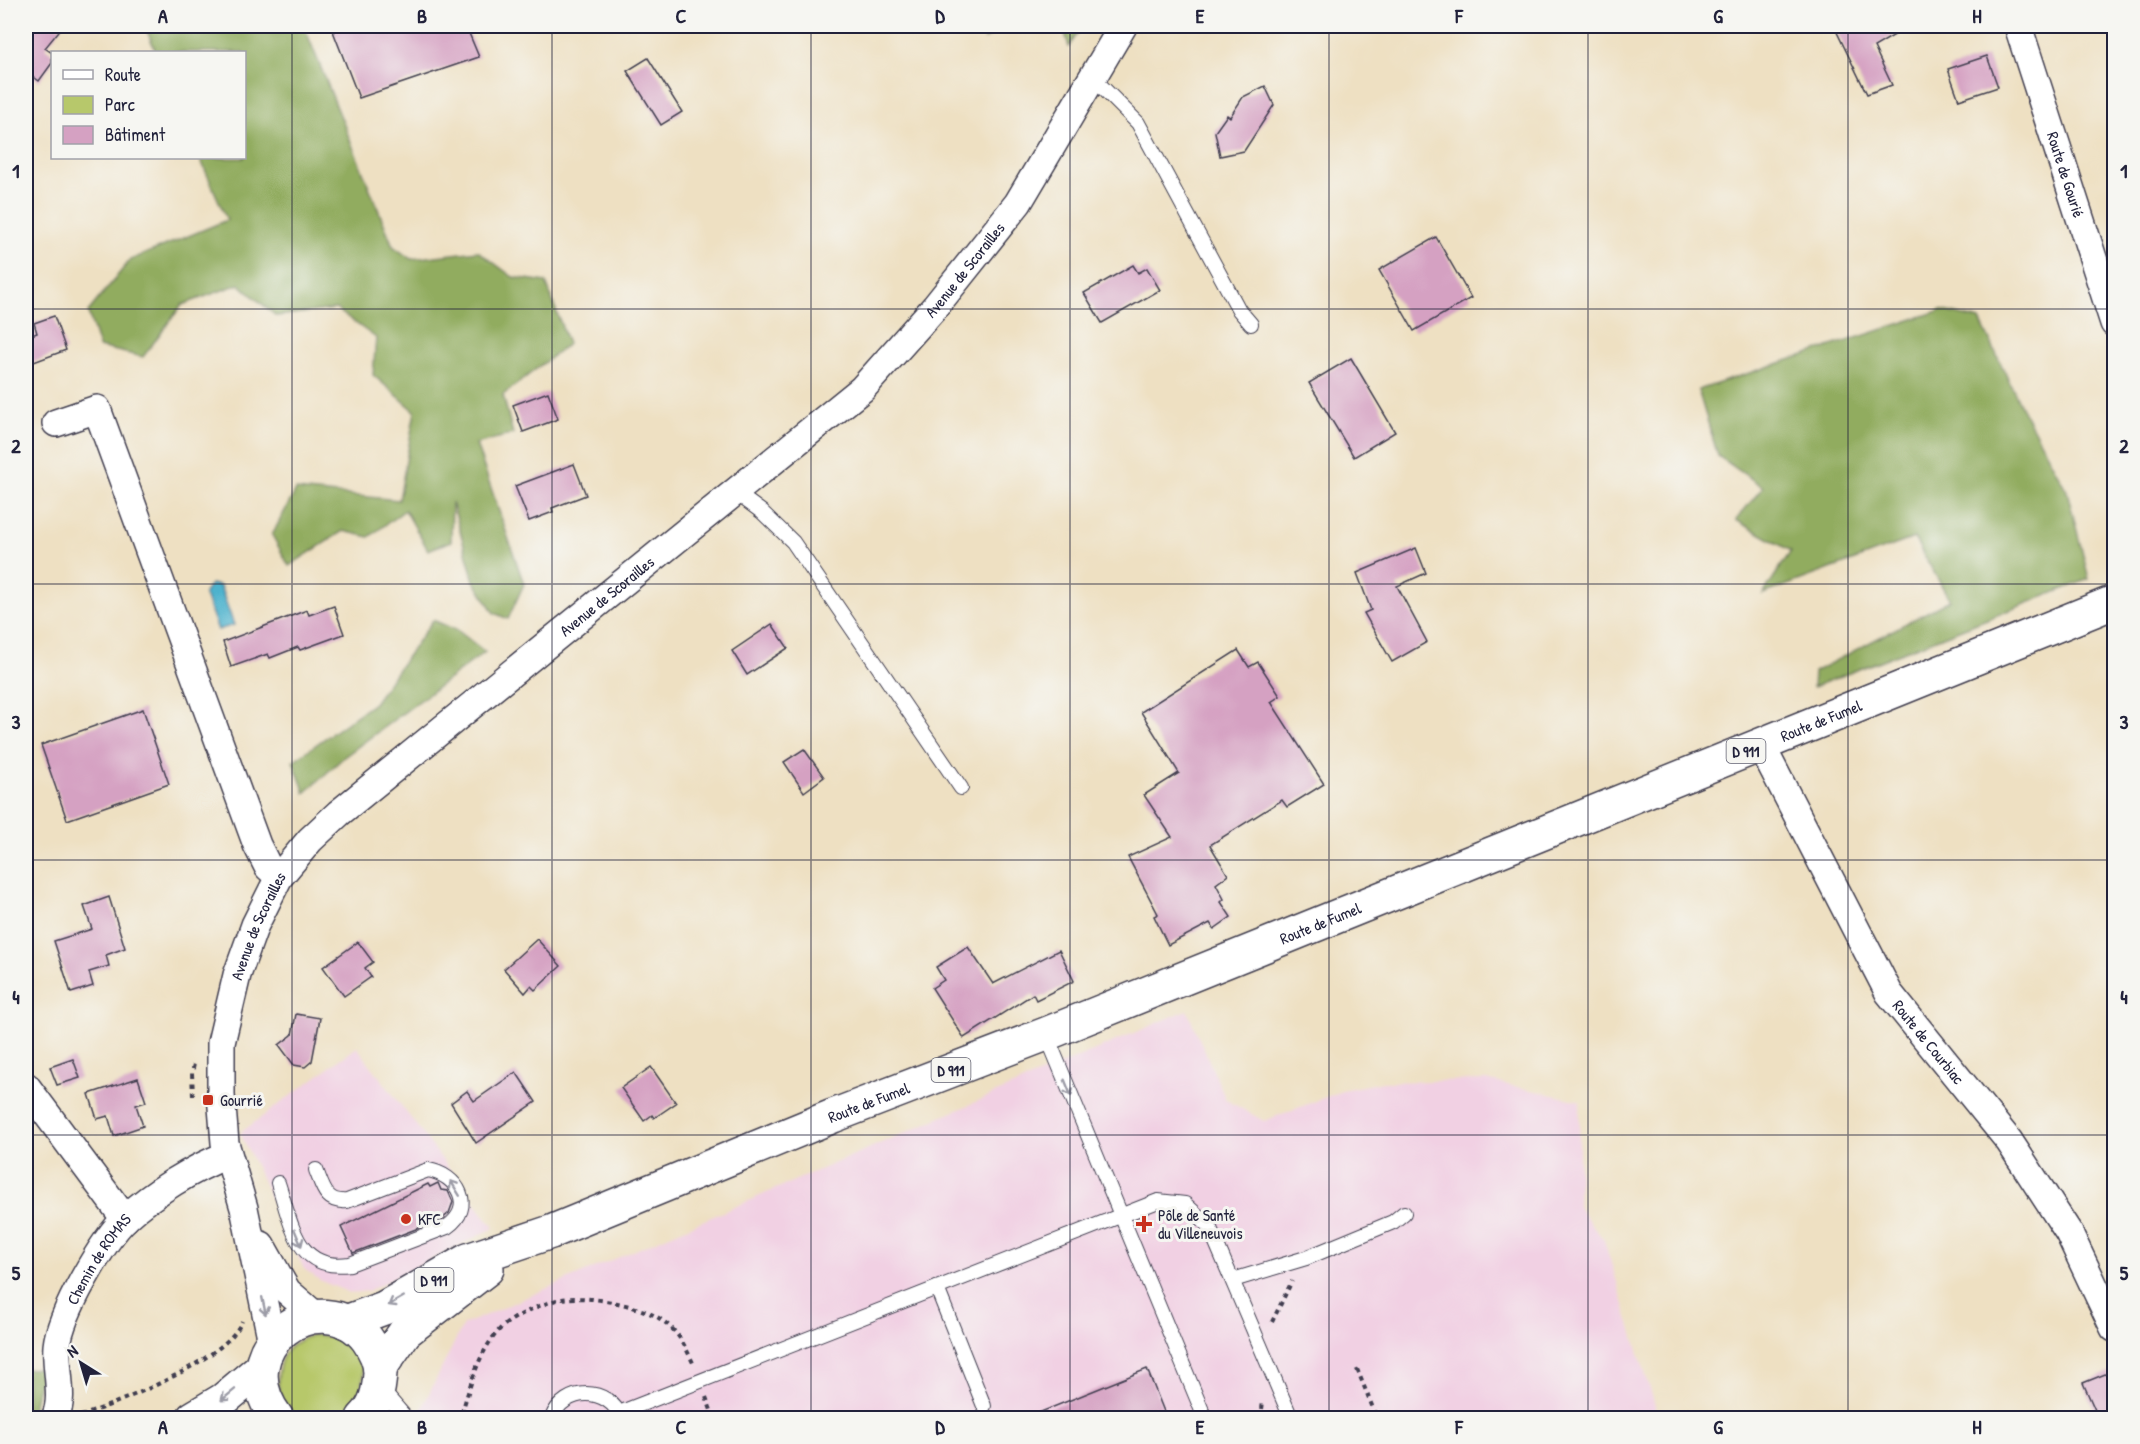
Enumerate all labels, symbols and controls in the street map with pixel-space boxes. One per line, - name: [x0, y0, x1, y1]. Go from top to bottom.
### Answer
- text: A: [158, 2, 168, 29]
- text: B: [417, 2, 427, 29]
- text: C: [676, 2, 687, 29]
- text: D: [935, 2, 945, 29]
- text: E: [1196, 2, 1205, 29]
- text: F: [1454, 2, 1464, 29]
- text: G: [1713, 2, 1723, 29]
- text: H: [1972, 2, 1982, 29]
- legend: [51, 51, 246, 159]
- text: Route: [105, 62, 141, 87]
- text: Parc: [105, 92, 135, 117]
- text: Bâtiment: [105, 122, 166, 147]
- street label: Route de Gourié: [2042, 129, 2090, 221]
- text: 1: [12, 157, 20, 184]
- text: 1: [2120, 157, 2128, 184]
- street label: Avenue de Scorailles: [920, 218, 1010, 322]
- text: 2: [11, 432, 21, 459]
- text: 2: [2119, 432, 2129, 459]
- street label: Avenue de Scorailles: [555, 551, 659, 641]
- street label: Route de Fumel: [1777, 694, 1866, 747]
- text: 3: [12, 708, 21, 735]
- text: 3: [2120, 708, 2129, 735]
- road number: D 911: [1726, 739, 1766, 763]
- street label: Avenue de Scorailles: [225, 866, 290, 982]
- street label: Route de Fumel: [1276, 896, 1365, 949]
- text: 4: [12, 983, 20, 1010]
- text: 4: [2120, 983, 2128, 1010]
- street label: Route de Courbiac: [1888, 995, 1970, 1089]
- road number: D 911: [932, 1058, 970, 1082]
- street label: Route de Fumel: [824, 1076, 913, 1128]
- one-way arrow: [1063, 1078, 1074, 1097]
- place label: Gourrié: [220, 1089, 263, 1111]
- marker: Gourrié: [201, 1093, 215, 1107]
- one-way arrow: [449, 1180, 461, 1197]
- place label: Pôle de Santé du Villeneuvois: [1158, 1204, 1243, 1244]
- street label: Chemin de ROMAS: [61, 1208, 136, 1308]
- place label: KFC: [418, 1208, 441, 1230]
- marker: KFC: [399, 1212, 413, 1226]
- marker: Pôle de Santé du Villeneuvois: [1135, 1215, 1153, 1233]
- one-way arrow: [293, 1229, 304, 1247]
- text: 5: [12, 1259, 21, 1286]
- text: 5: [2120, 1259, 2129, 1286]
- road number: D 911: [414, 1268, 454, 1292]
- one-way arrow: [259, 1296, 270, 1316]
- one-way arrow: [388, 1296, 405, 1308]
- north arrow: [51, 1333, 111, 1393]
- text: N: [62, 1339, 82, 1362]
- one-way arrow: [221, 1388, 237, 1401]
- text: A: [158, 1413, 168, 1440]
- text: B: [417, 1413, 427, 1440]
- text: C: [676, 1413, 687, 1440]
- text: D: [935, 1413, 945, 1440]
- text: E: [1196, 1413, 1205, 1440]
- text: F: [1454, 1413, 1464, 1440]
- text: G: [1713, 1413, 1723, 1440]
- text: H: [1972, 1413, 1982, 1440]

